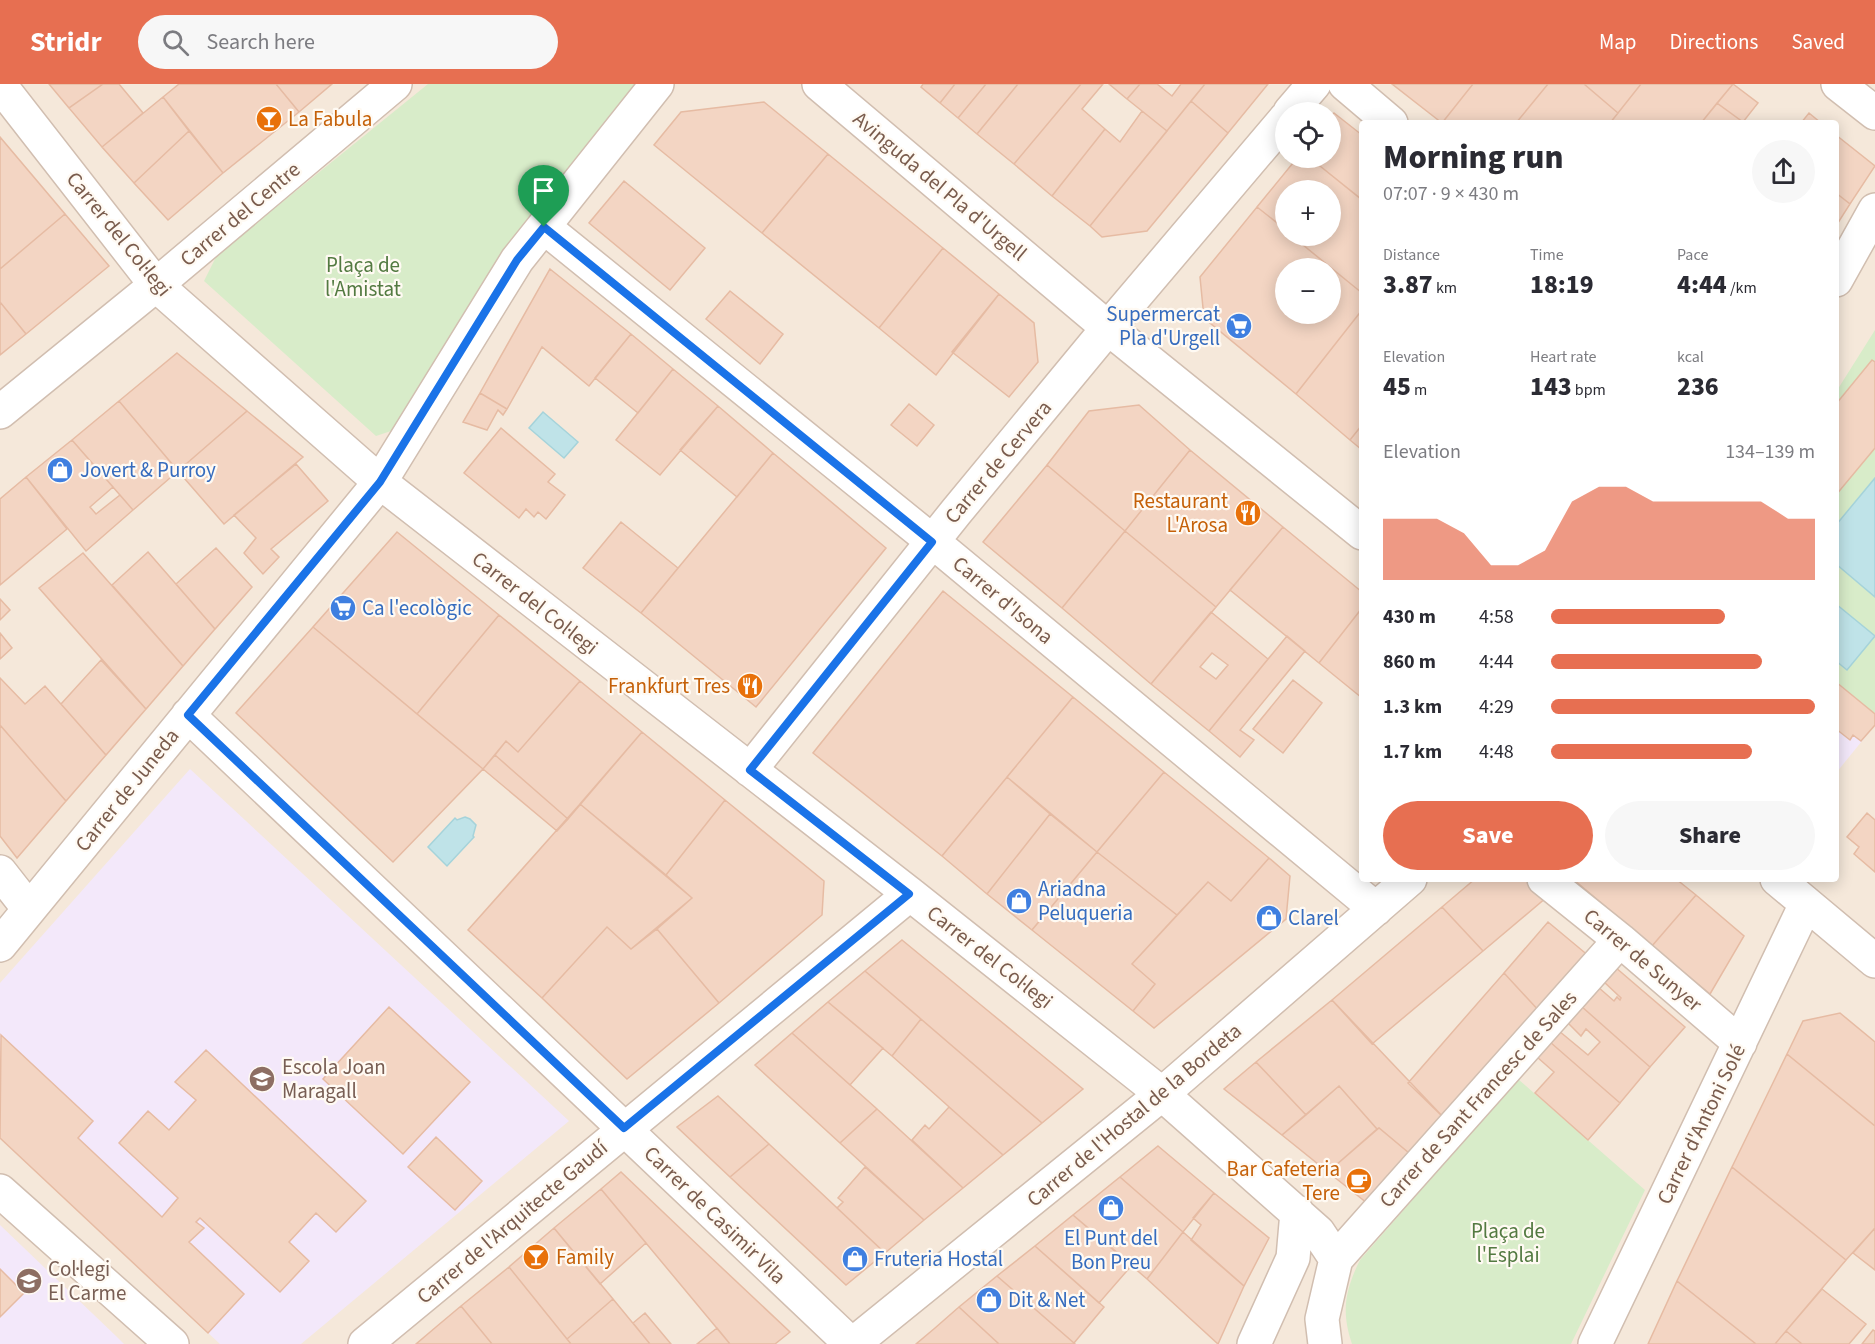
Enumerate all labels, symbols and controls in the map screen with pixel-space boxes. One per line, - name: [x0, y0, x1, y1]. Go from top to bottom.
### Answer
- search box: [138, 15, 558, 69]
- text: Stridr: [30, 22, 102, 62]
- icon: search: [159, 26, 192, 59]
- text: Search here: [207, 26, 315, 58]
- text: Map: [1599, 27, 1637, 57]
- text: Directions: [1670, 27, 1758, 57]
- text: Saved: [1791, 27, 1845, 57]
- map controls: [1275, 102, 1341, 324]
- button: locate: [1275, 102, 1341, 168]
- bar icon: La Fabula: [254, 104, 284, 134]
- place label: La Fabula: [288, 104, 372, 134]
- street label: Avinguda del Pla d'Urgell: [847, 104, 1033, 268]
- text: Morning run: [1383, 134, 1563, 181]
- button: share: [1752, 140, 1815, 203]
- street label: Carrer del Centre: [173, 155, 307, 273]
- street label: Carrer del Col·legi: [59, 165, 179, 303]
- pin: [518, 165, 569, 227]
- icon: arrive: [527, 174, 560, 207]
- button: +: [1275, 180, 1341, 246]
- text: 07:07 · 9 × 430 m: [1383, 180, 1519, 208]
- text: Distance: [1383, 244, 1440, 266]
- text: Time: [1530, 244, 1564, 266]
- text: Pace: [1677, 244, 1708, 266]
- park label: Plaça de l'Amistat: [325, 250, 401, 304]
- button: −: [1275, 258, 1341, 324]
- text: 3.87: [1383, 266, 1433, 303]
- text: 18:19: [1530, 266, 1594, 303]
- text: 4:44: [1677, 266, 1727, 303]
- text: km: [1433, 277, 1457, 299]
- text: /km: [1727, 277, 1757, 299]
- place label: Supermercat Pla d'Urgell: [1106, 299, 1220, 353]
- supermarket icon: Supermercat Pla d'Urgell: [1224, 311, 1254, 341]
- text: Elevation: [1383, 346, 1445, 368]
- text: Heart rate: [1530, 346, 1597, 368]
- text: kcal: [1677, 346, 1704, 368]
- text: 45: [1383, 368, 1411, 405]
- text: 143: [1530, 368, 1572, 405]
- text: 236: [1677, 368, 1719, 405]
- text: m: [1411, 379, 1427, 401]
- text: bpm: [1572, 379, 1606, 401]
- street label: Carrer de Cervera: [937, 394, 1059, 530]
- text: Elevation: [1383, 438, 1461, 466]
- text: 134–139 m: [1725, 438, 1815, 466]
- shop icon: Jovert & Purroy: [45, 455, 75, 485]
- place label: Jovert & Purroy: [80, 455, 216, 485]
- place label: Restaurant L'Arosa: [1133, 486, 1228, 540]
- restaurant icon: Restaurant L'Arosa: [1233, 498, 1263, 528]
- street label: Carrer del Col·legi: [466, 544, 604, 662]
- street label: Carrer d'Isona: [946, 549, 1060, 651]
- supermarket icon: Ca l'ecològic: [328, 593, 358, 623]
- place label: Ca l'ecològic: [362, 593, 472, 623]
- text: 430 m: [1383, 603, 1436, 631]
- text: 4:58: [1479, 603, 1514, 631]
- text: 860 m: [1383, 648, 1436, 676]
- text: 4:44: [1479, 648, 1514, 676]
- place label: Frankfurt Tres: [608, 671, 730, 701]
- restaurant icon: Frankfurt Tres: [735, 671, 765, 701]
- text: 1.3 km: [1383, 693, 1442, 721]
- text: 4:29: [1479, 693, 1514, 721]
- street label: Carrer de Juneda: [68, 722, 186, 858]
- text: 1.7 km: [1383, 738, 1442, 766]
- text: 4:48: [1479, 738, 1514, 766]
- button: Save: [1383, 801, 1593, 870]
- button: Share: [1605, 801, 1815, 870]
- place label: Ariadna Peluqueria: [1038, 874, 1133, 928]
- shop icon: Ariadna Peluqueria: [1004, 886, 1034, 916]
- street label: Carrer del Col·legi: [921, 898, 1059, 1016]
- street label: Carrer de Sunyer: [1577, 901, 1709, 1019]
- shop icon: Clarel: [1254, 903, 1284, 933]
- place label: Clarel: [1288, 903, 1339, 933]
- street label: Carrer de Sant Francesc de Sales: [1372, 984, 1584, 1214]
- street label: Carrer de l'Hostal de la Bordeta: [1020, 1016, 1248, 1214]
- street label: Carrer d'Antoni Solé: [1649, 1039, 1753, 1209]
- place label: Escola Joan Maragall: [282, 1052, 386, 1106]
- school or university icon: Escola Joan Maragall: [247, 1064, 277, 1094]
- street label: Carrer de l'Arquitecte Gaudí: [410, 1132, 615, 1311]
- street label: Carrer de Casimir Vila: [637, 1139, 793, 1291]
- place label: Bar Cafeteria Tere: [1227, 1154, 1340, 1208]
- cafe icon: Bar Cafeteria Tere: [1344, 1166, 1374, 1196]
- shop icon: El Punt del Bon Preu: [1096, 1193, 1126, 1223]
- park label: Plaça de l'Esplai: [1471, 1216, 1545, 1270]
- place label: El Punt del Bon Preu: [1064, 1223, 1158, 1277]
- bar icon: Family: [521, 1242, 551, 1272]
- place label: Family: [556, 1242, 614, 1272]
- shop icon: Fruteria Hostal: [840, 1244, 870, 1274]
- place label: Fruteria Hostal: [874, 1244, 1003, 1274]
- place label: Col·legi El Carme: [48, 1254, 126, 1308]
- school or university icon: Col·legi El Carme: [14, 1266, 44, 1296]
- shop icon: Dit & Net: [974, 1285, 1004, 1315]
- place label: Dit & Net: [1008, 1285, 1085, 1315]

